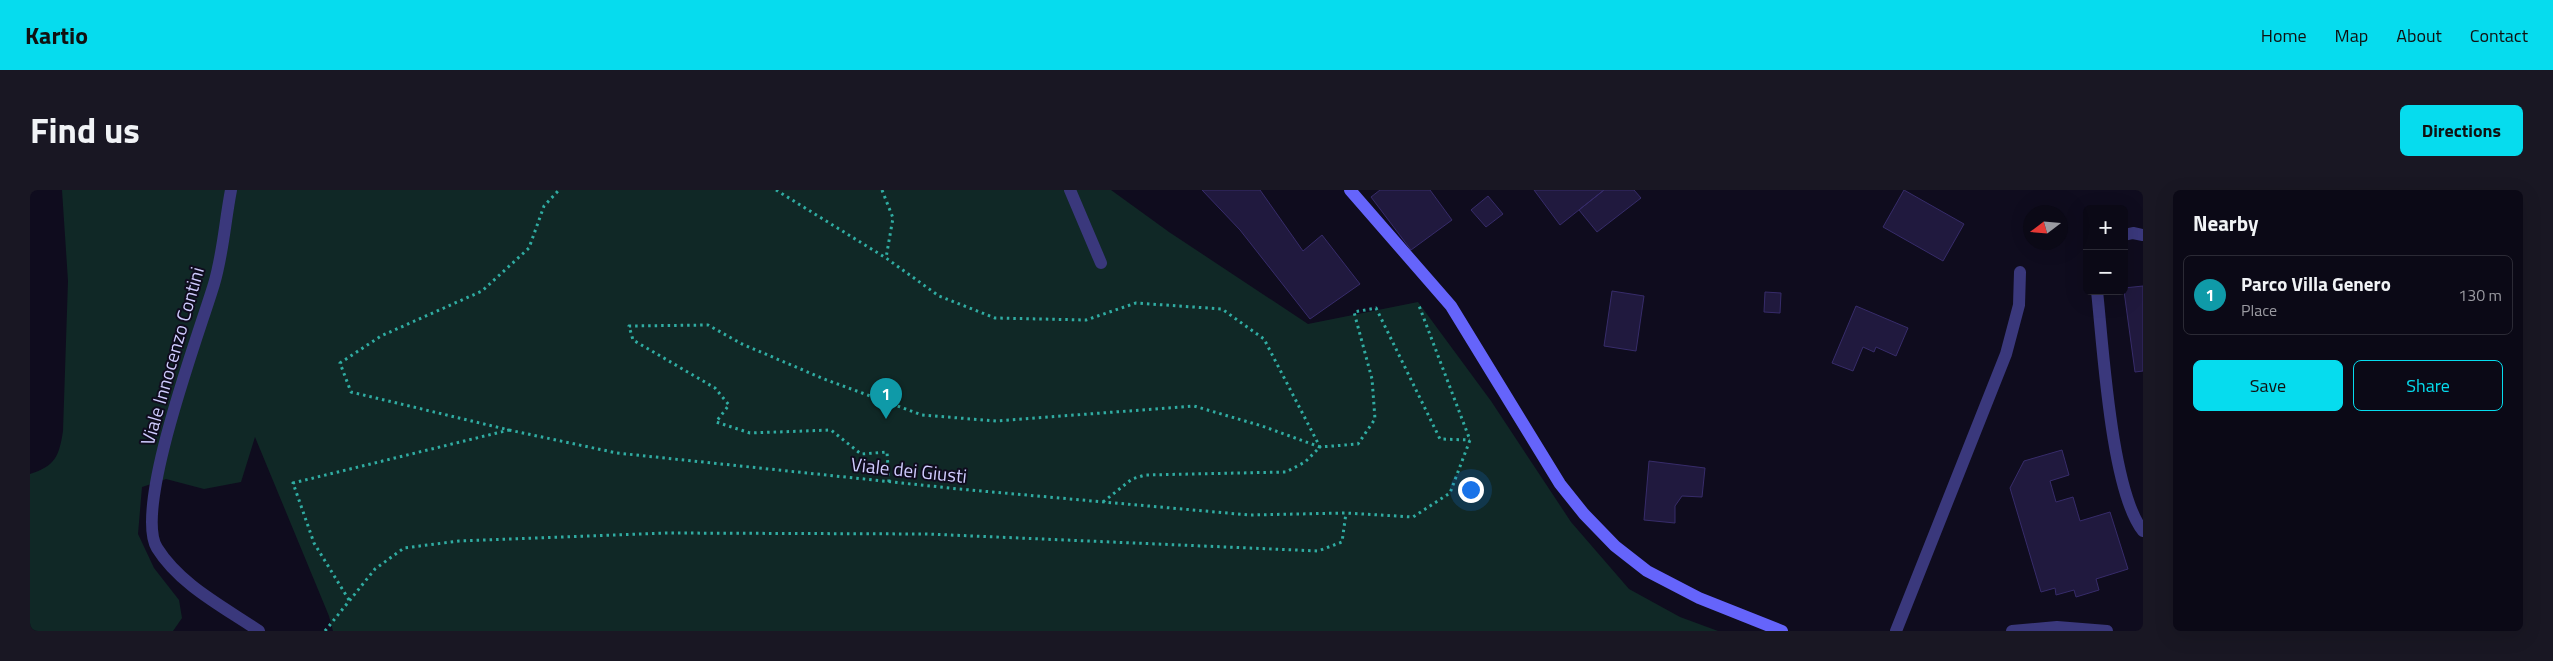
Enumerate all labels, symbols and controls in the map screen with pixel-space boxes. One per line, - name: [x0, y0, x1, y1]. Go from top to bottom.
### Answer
- text: Kartio: [25, 17, 88, 53]
- text: Home: [2261, 22, 2307, 49]
- text: Map: [2335, 22, 2368, 49]
- text: About: [2396, 22, 2442, 49]
- text: Contact: [2470, 22, 2528, 49]
- text: Find us: [30, 103, 140, 157]
- button: Directions: [2400, 105, 2523, 156]
- north arrow: [2023, 205, 2068, 250]
- map controls: [2083, 205, 2128, 295]
- button: +: [2083, 205, 2128, 250]
- text: Nearby: [2193, 207, 2258, 239]
- button: −: [2083, 250, 2128, 295]
- street label: Viale Innocenzo Contini: [132, 263, 211, 448]
- text: Parco Villa Genero: [2241, 269, 2391, 298]
- text: 1: [2206, 283, 2214, 307]
- text: 130 m: [2458, 283, 2502, 307]
- text: Place: [2241, 298, 2277, 322]
- button: Save: [2193, 360, 2343, 411]
- button: Share: [2353, 360, 2503, 411]
- pin: 1: [870, 378, 902, 419]
- street label: Viale dei Giusti: [850, 449, 969, 490]
- your location: [1458, 477, 1484, 503]

